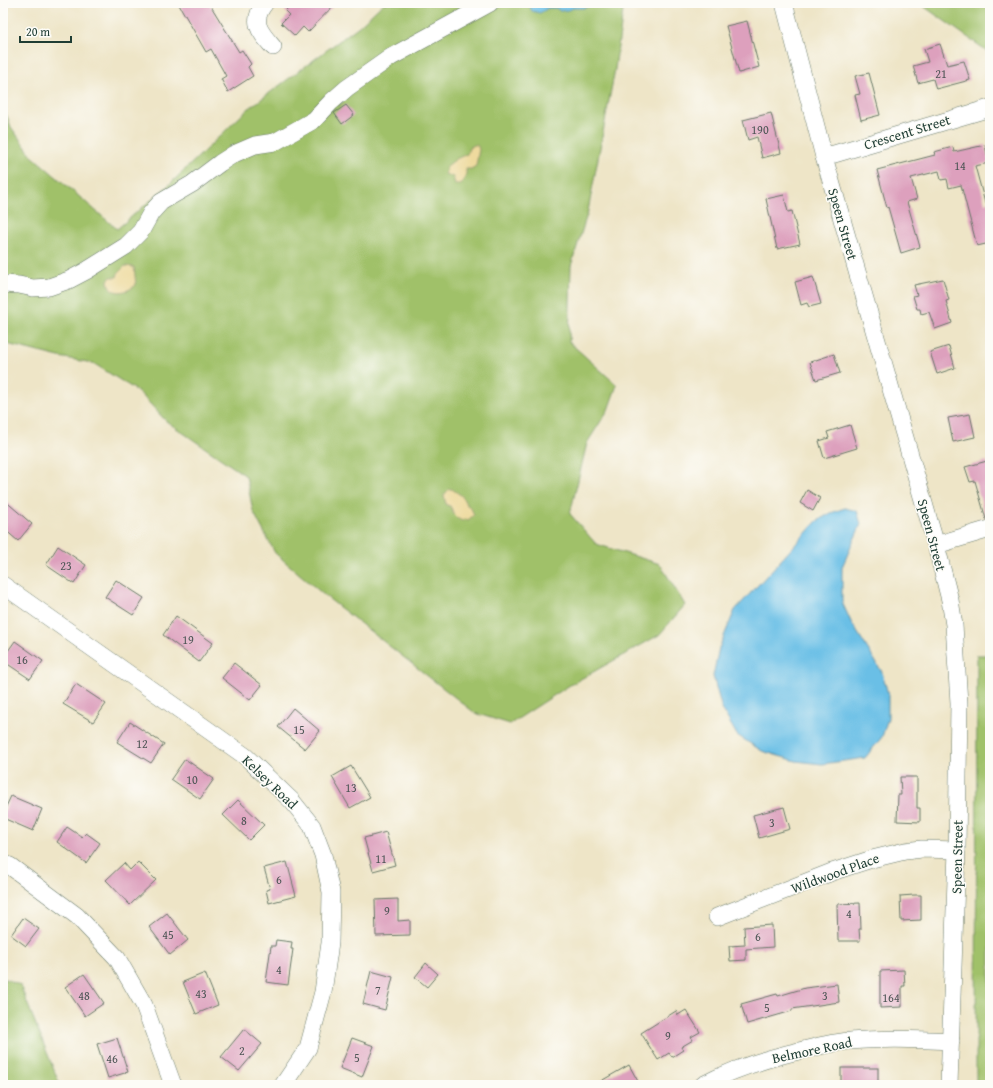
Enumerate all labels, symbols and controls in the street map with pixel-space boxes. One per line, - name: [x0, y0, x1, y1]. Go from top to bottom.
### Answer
- scale bar: [20, 18, 71, 44]
- text: 20 m: [26, 23, 50, 40]
- house number: 21: [935, 65, 947, 82]
- street label: Crescent Street: [861, 109, 953, 155]
- house number: 190: [751, 121, 769, 138]
- house number: 14: [954, 157, 966, 174]
- street label: Speen Street: [823, 186, 863, 262]
- street label: Speen Street: [913, 497, 951, 573]
- house number: 23: [60, 557, 72, 574]
- house number: 19: [182, 631, 194, 648]
- house number: 16: [16, 651, 28, 668]
- house number: 15: [293, 721, 305, 738]
- house number: 12: [136, 735, 148, 752]
- street label: Kelsey Road: [238, 750, 303, 814]
- house number: 10: [186, 771, 198, 788]
- house number: 13: [345, 779, 357, 796]
- house number: 8: [241, 812, 247, 829]
- house number: 3: [769, 814, 775, 831]
- street label: Speen Street: [946, 820, 968, 894]
- street label: Wildwood Place: [788, 848, 882, 898]
- house number: 11: [375, 850, 387, 867]
- house number: 6: [276, 871, 282, 888]
- house number: 9: [384, 902, 390, 919]
- house number: 4: [846, 905, 852, 922]
- house number: 45: [162, 926, 174, 943]
- house number: 6: [755, 928, 761, 945]
- house number: 4: [276, 961, 282, 978]
- house number: 7: [375, 982, 381, 999]
- house number: 43: [195, 985, 207, 1002]
- house number: 48: [78, 987, 90, 1004]
- house number: 3: [822, 987, 828, 1004]
- house number: 164: [882, 989, 900, 1006]
- house number: 5: [764, 999, 770, 1016]
- house number: 9: [665, 1027, 671, 1044]
- street label: Belmore Road: [770, 1032, 854, 1068]
- house number: 2: [239, 1042, 245, 1059]
- house number: 5: [354, 1049, 360, 1066]
- house number: 46: [106, 1050, 118, 1067]

